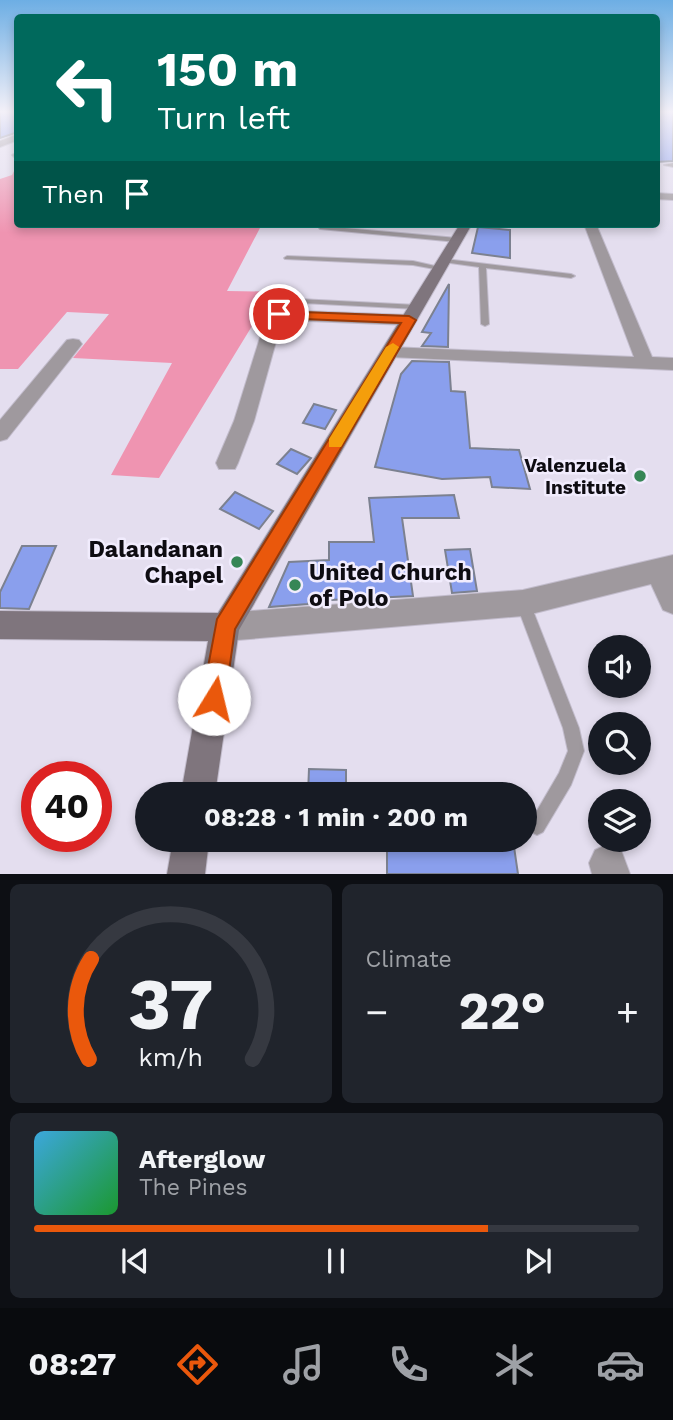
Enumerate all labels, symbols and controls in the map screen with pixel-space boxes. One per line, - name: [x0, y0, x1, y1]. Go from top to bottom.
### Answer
- text: 150 m: [157, 40, 298, 98]
- icon: left: [42, 42, 133, 133]
- text: Turn left: [157, 99, 290, 137]
- icon: arrive: [118, 175, 156, 213]
- text: Then: [42, 179, 104, 209]
- pin: [249, 284, 309, 344]
- icon: arrive: [260, 295, 298, 333]
- place label: Valenzuela Institute: [524, 454, 626, 499]
- marker: Valenzuela Institute: [632, 468, 648, 484]
- place label: Dalandanan Chapel: [88, 536, 223, 589]
- marker: Dalandanan Chapel: [229, 554, 245, 570]
- place label: United Church of Polo: [309, 559, 472, 612]
- marker: United Church of Polo: [287, 577, 303, 593]
- map controls: [588, 635, 651, 852]
- button: sound: [588, 635, 651, 698]
- position arrow: [177, 662, 251, 736]
- button: search: [588, 712, 651, 775]
- speed limit sign: 40: [21, 761, 112, 852]
- button: layers: [588, 789, 651, 852]
- text: 08:28 · 1 min · 200 m: [204, 802, 468, 832]
- text: Climate: [366, 946, 452, 973]
- text: 37: [128, 962, 213, 1048]
- text: 22°: [458, 981, 546, 1042]
- text: −: [366, 990, 388, 1034]
- text: +: [616, 990, 639, 1034]
- text: km/h: [139, 1043, 203, 1072]
- text: Afterglow: [139, 1144, 265, 1174]
- text: The Pines: [139, 1174, 248, 1201]
- icon: previous: [116, 1242, 154, 1280]
- icon: pause: [317, 1242, 355, 1280]
- icon: next: [519, 1242, 557, 1280]
- icon: directions: [173, 1340, 222, 1389]
- icon: music: [279, 1340, 328, 1389]
- icon: phone: [384, 1340, 433, 1389]
- icon: climate: [490, 1340, 539, 1389]
- icon: car: [596, 1340, 645, 1389]
- text: 08:27: [28, 1345, 117, 1383]

